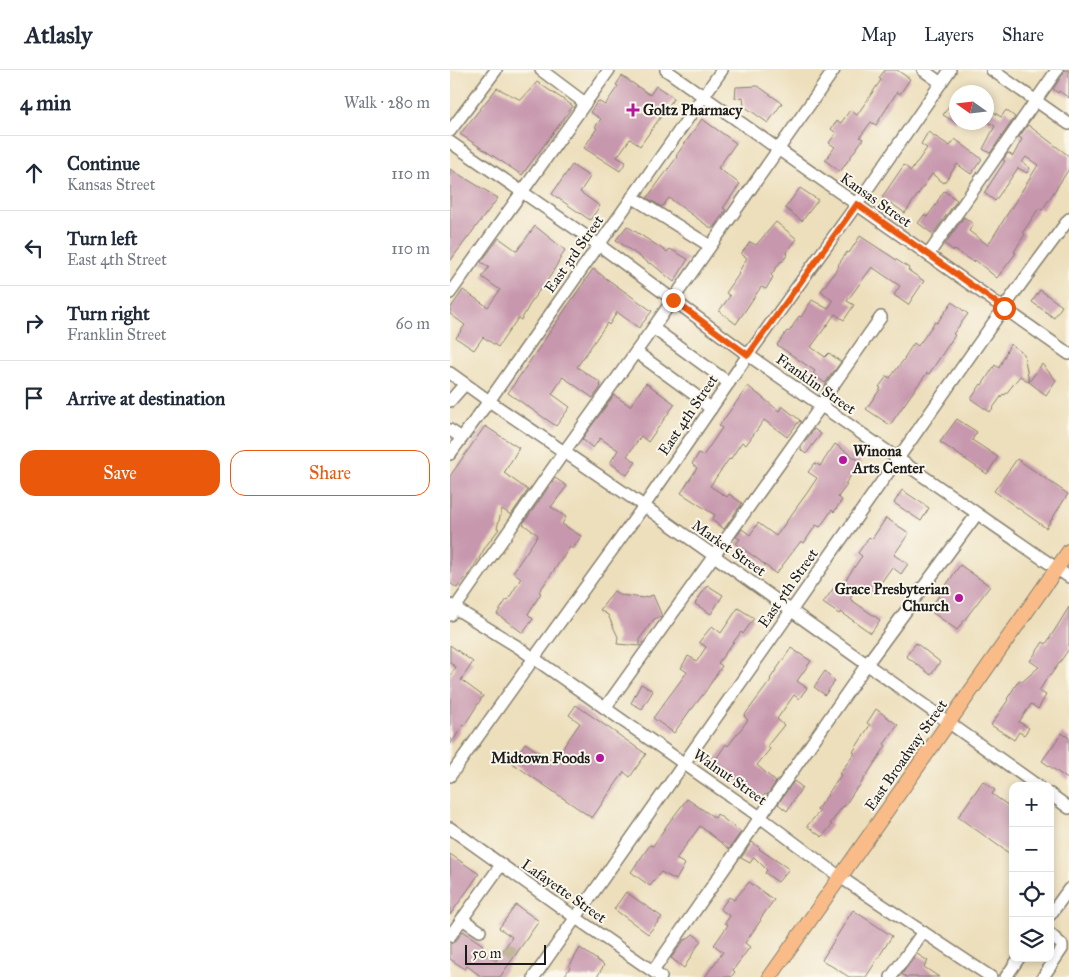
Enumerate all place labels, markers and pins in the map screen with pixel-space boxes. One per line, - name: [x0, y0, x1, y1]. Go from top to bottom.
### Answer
- place label: Goltz Pharmacy: [643, 101, 743, 120]
- marker: Goltz Pharmacy: [627, 104, 639, 116]
- place label: Winona Arts Center: [852, 442, 925, 477]
- marker: Winona Arts Center: [837, 454, 849, 466]
- place label: Grace Presbyterian Church: [835, 580, 950, 615]
- marker: Grace Presbyterian Church: [953, 592, 965, 604]
- place label: Midtown Foods: [491, 749, 591, 767]
- marker: Midtown Foods: [594, 752, 606, 764]

